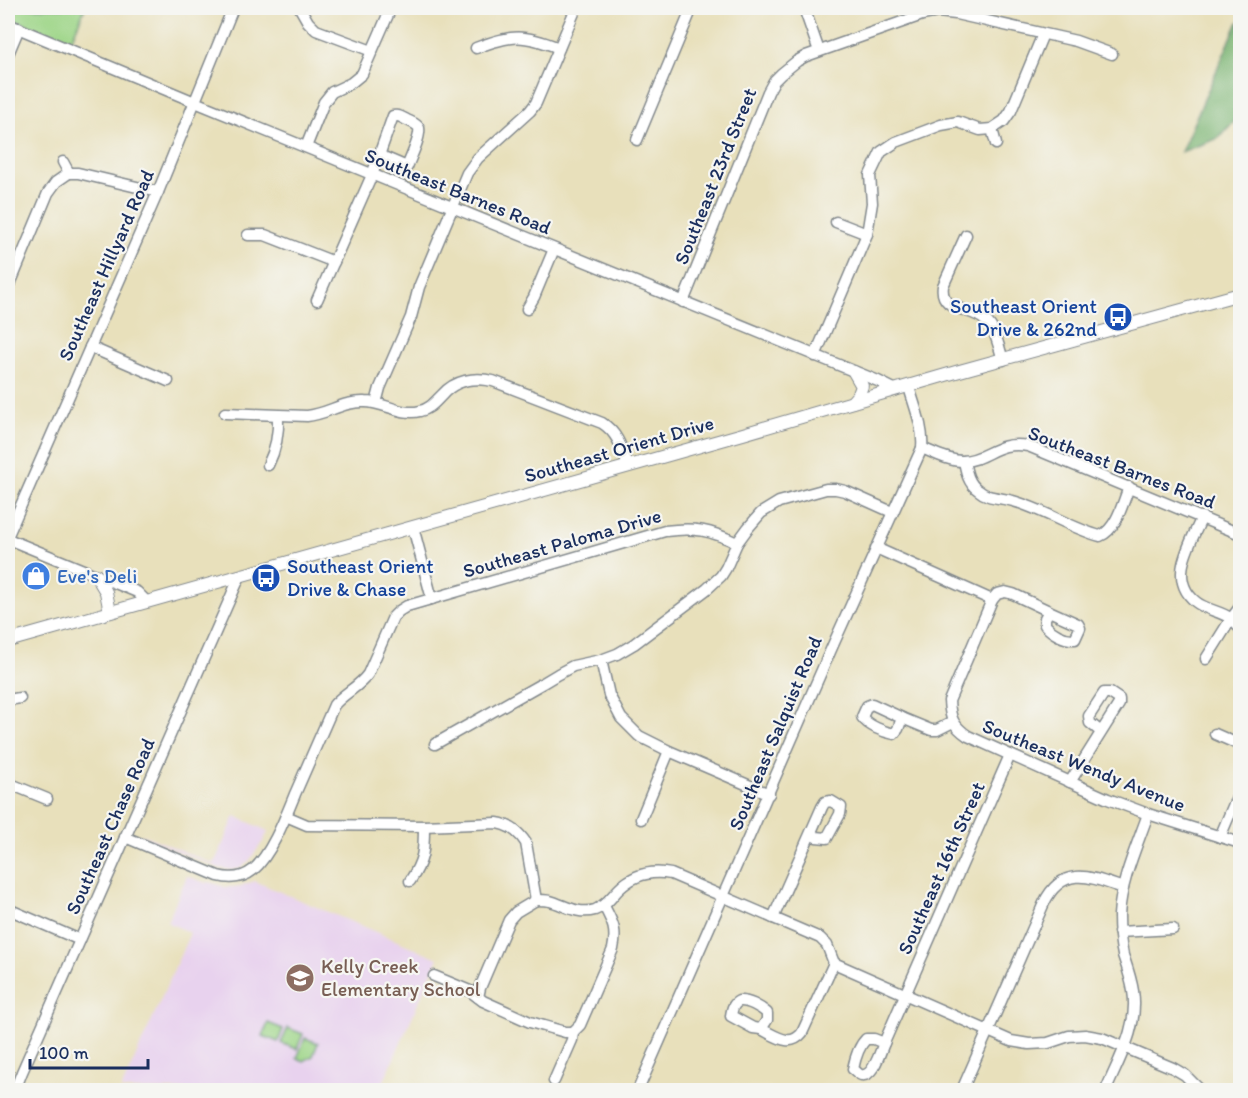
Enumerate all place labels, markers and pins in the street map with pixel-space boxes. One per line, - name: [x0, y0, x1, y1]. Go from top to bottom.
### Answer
- place label: Southeast Orient Drive & 262nd: [950, 294, 1097, 341]
- bus stop icon: Southeast Orient Drive & 262nd: [1102, 301, 1134, 333]
- place label: Southeast Orient Drive & Chase: [287, 554, 434, 601]
- shop icon: Eve's Deli: [20, 560, 52, 592]
- bus stop icon: Southeast Orient Drive & Chase: [250, 562, 282, 594]
- place label: Eve's Deli: [57, 564, 137, 588]
- place label: Kelly Creek Elementary School: [321, 954, 481, 1001]
- school or university icon: Kelly Creek Elementary School: [284, 962, 316, 994]

